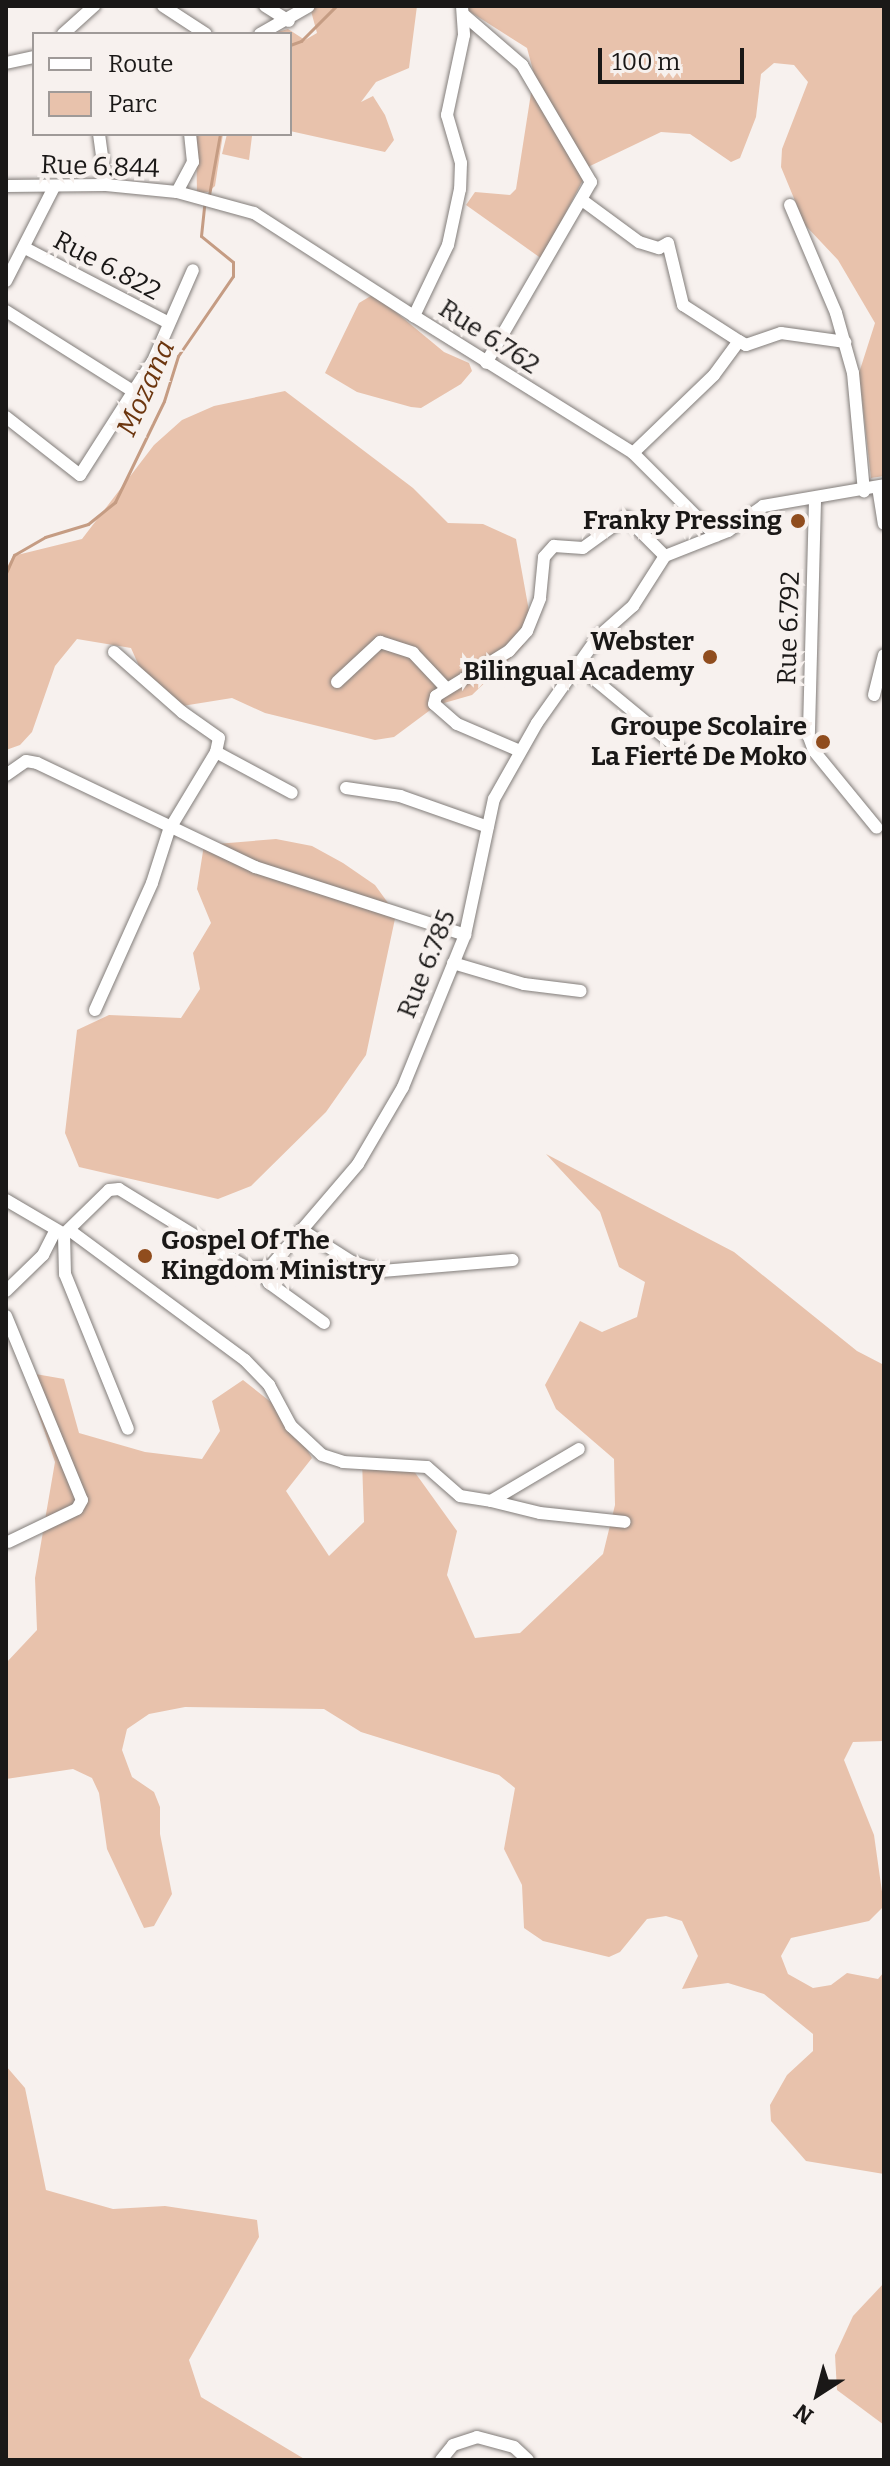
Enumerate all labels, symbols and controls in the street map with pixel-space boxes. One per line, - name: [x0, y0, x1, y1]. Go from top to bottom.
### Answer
- legend: [32, 32, 292, 136]
- scale bar: [602, 32, 748, 82]
- text: 100 m: [612, 48, 680, 76]
- text: Route: [108, 50, 173, 78]
- text: Parc: [108, 90, 157, 118]
- street label: Rue 6.844: [40, 149, 160, 185]
- street label: Rue 6.822: [48, 225, 166, 307]
- street label: Rue 6.762: [433, 293, 545, 381]
- water label: Mozana: [110, 334, 182, 442]
- place label: Franky Pressing: [583, 505, 782, 537]
- marker: Franky Pressing: [789, 512, 807, 530]
- street label: Rue 6.792: [771, 571, 807, 685]
- place label: Webster Bilingual Academy: [463, 626, 694, 688]
- marker: Webster Bilingual Academy: [701, 648, 719, 666]
- place label: Groupe Scolaire La Fierté De Moko: [591, 711, 807, 772]
- marker: Groupe Scolaire La Fierté De Moko: [814, 733, 832, 751]
- street label: Rue 6.785: [391, 905, 463, 1023]
- place label: Gospel Of The Kingdom Ministry: [161, 1225, 385, 1286]
- marker: Gospel Of The Kingdom Ministry: [136, 1247, 154, 1265]
- north arrow: [778, 2354, 858, 2434]
- text: N: [789, 2398, 818, 2430]

